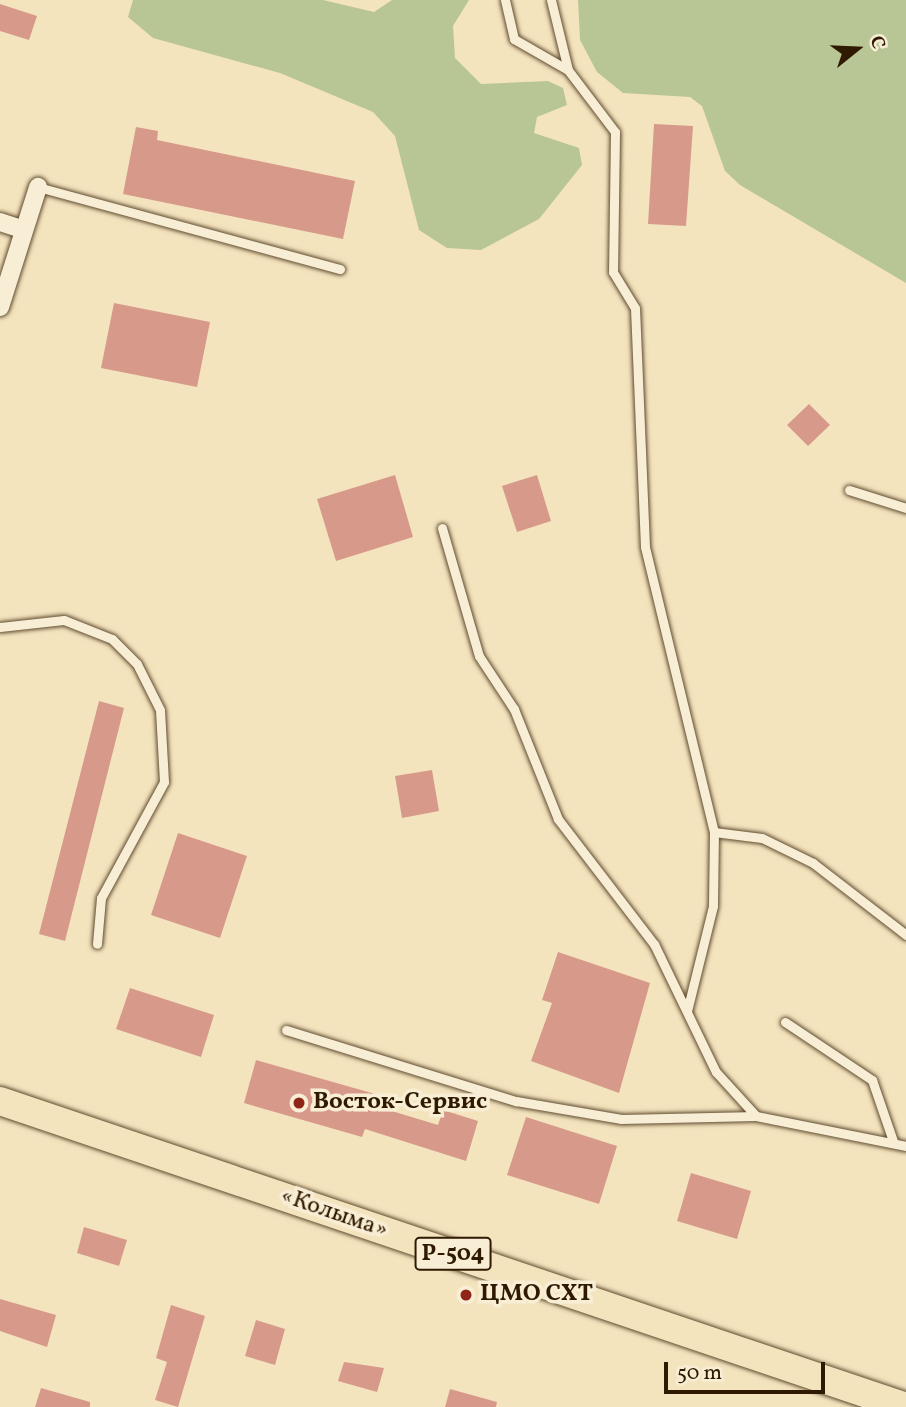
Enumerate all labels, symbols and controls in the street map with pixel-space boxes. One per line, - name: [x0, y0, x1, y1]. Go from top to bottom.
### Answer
- north arrow: [822, 14, 892, 84]
- text: С: [863, 33, 891, 52]
- place label: Восток-Сервис: [313, 1089, 487, 1117]
- marker: Восток-Сервис: [291, 1095, 307, 1111]
- street label: «Колыма»: [277, 1182, 391, 1246]
- road number: Р-504: [414, 1234, 491, 1274]
- place label: ЦМО СХТ: [480, 1281, 593, 1309]
- marker: ЦМО СХТ: [458, 1287, 474, 1303]
- scale bar: [668, 1348, 829, 1392]
- text: 50 m: [677, 1359, 722, 1388]

